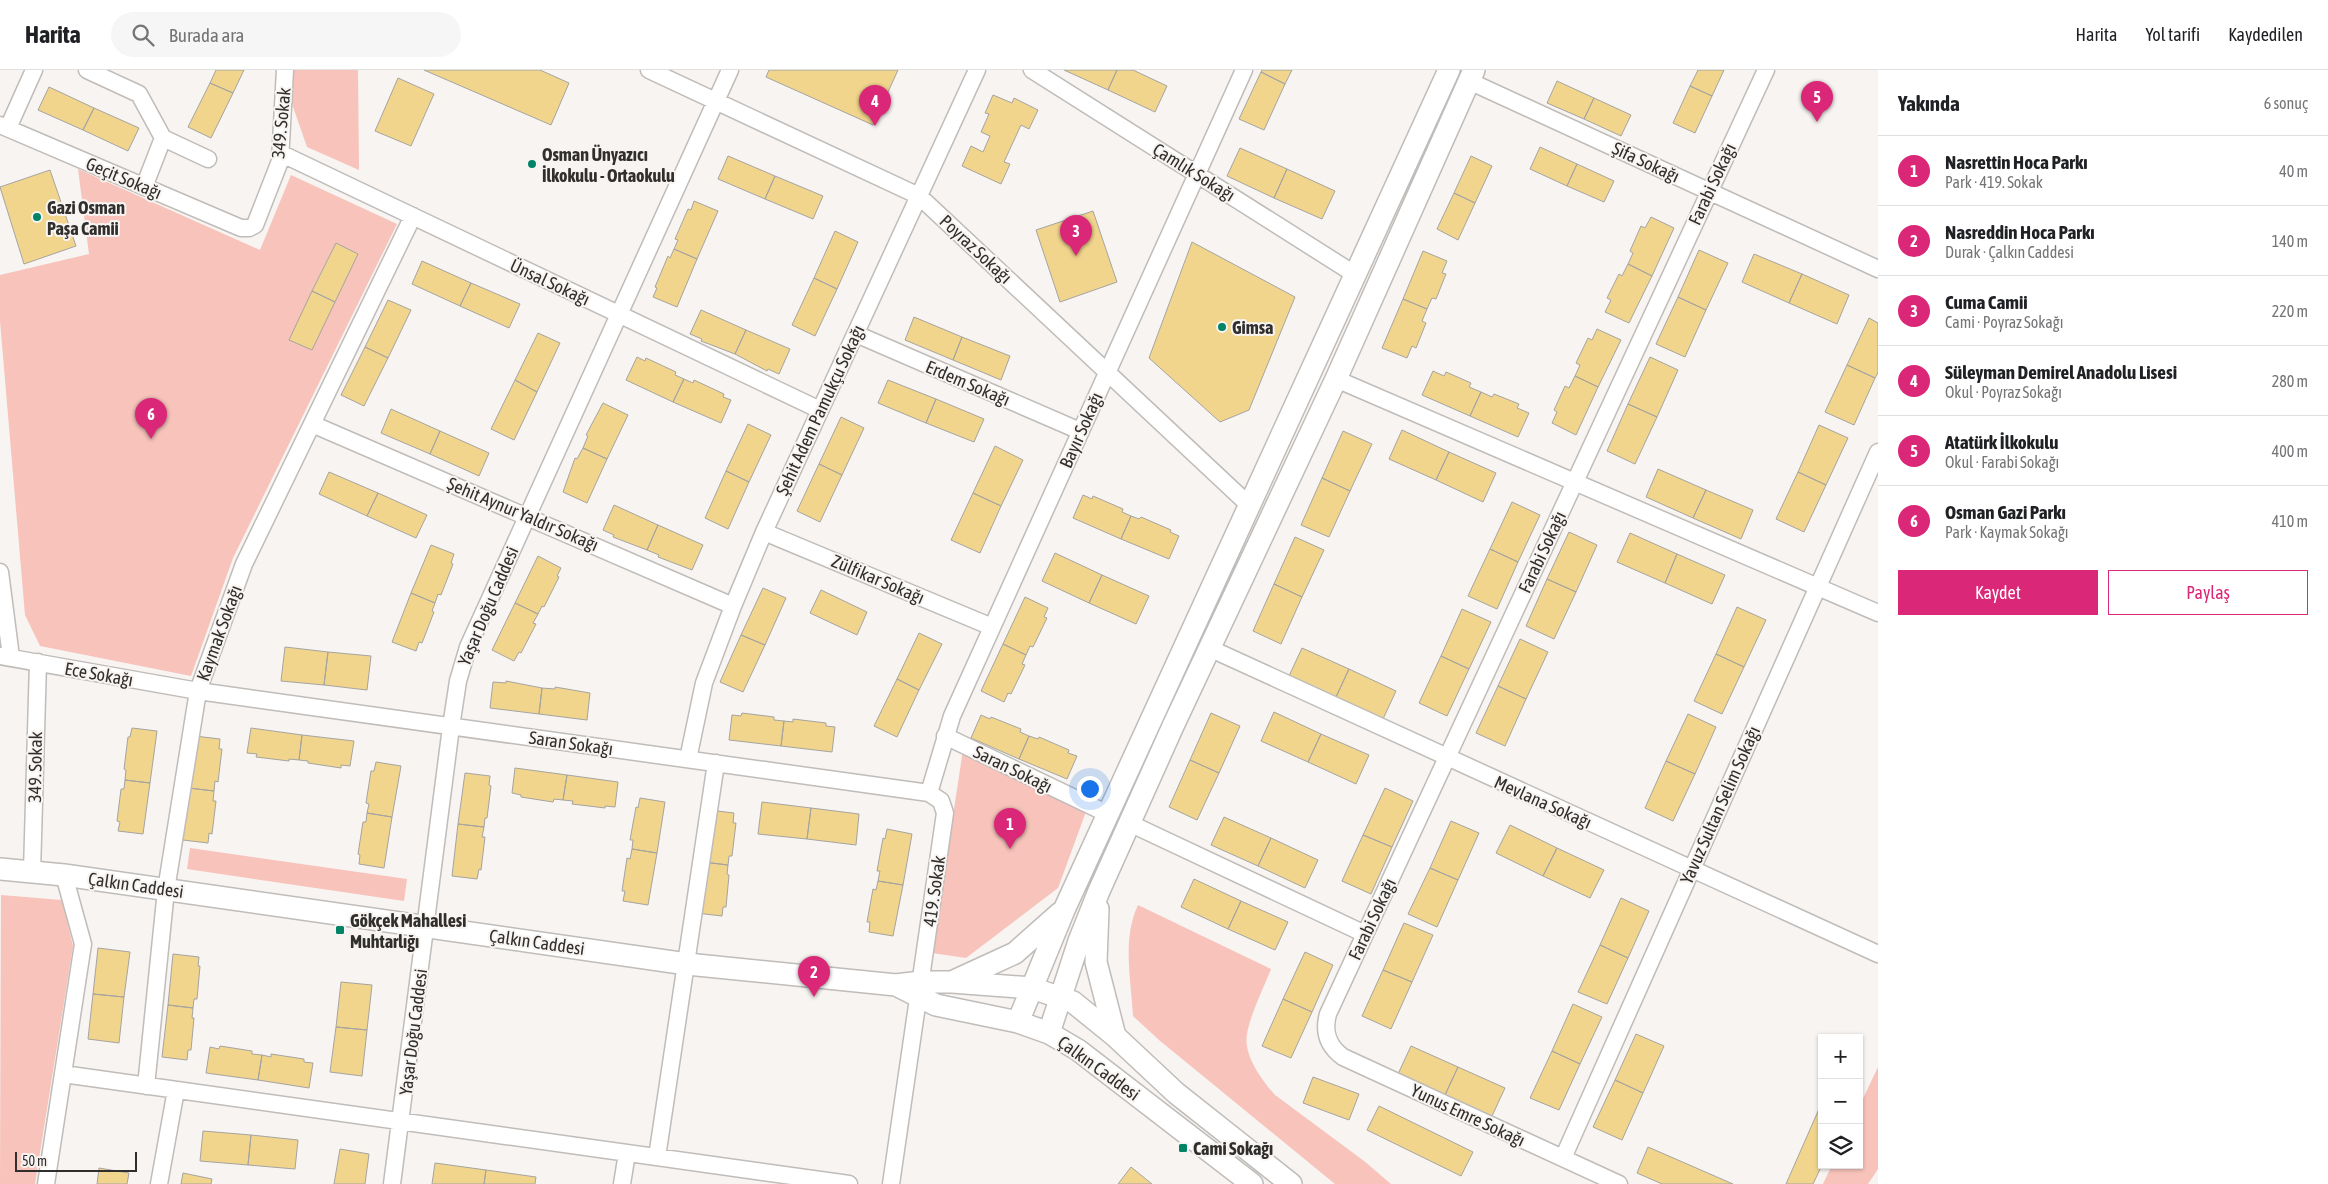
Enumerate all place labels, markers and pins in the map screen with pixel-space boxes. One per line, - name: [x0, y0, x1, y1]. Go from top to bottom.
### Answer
- pin: 5: [1801, 81, 1833, 122]
- pin: 4: [859, 85, 891, 126]
- place label: Osman Ünyazıcı İlkokulu - Ortaokulu: [542, 144, 675, 186]
- marker: Osman Ünyazıcı İlkokulu - Ortaokulu: [526, 158, 538, 170]
- place label: Gazi Osman Paşa Camii: [47, 197, 125, 239]
- marker: Gazi Osman Paşa Camii: [31, 211, 43, 223]
- pin: 3: [1060, 215, 1092, 256]
- place label: Gimsa: [1232, 317, 1273, 338]
- marker: Gimsa: [1216, 321, 1228, 333]
- pin: 6: [135, 398, 167, 439]
- pin: 1: [994, 808, 1026, 849]
- place label: Gökçek Mahallesi Muhtarlığı: [350, 910, 466, 952]
- marker: Gökçek Mahallesi Muhtarlığı: [334, 924, 346, 936]
- pin: 2: [798, 956, 830, 997]
- place label: Cami Sokağı: [1193, 1138, 1273, 1159]
- marker: Cami Sokağı: [1177, 1142, 1189, 1154]

